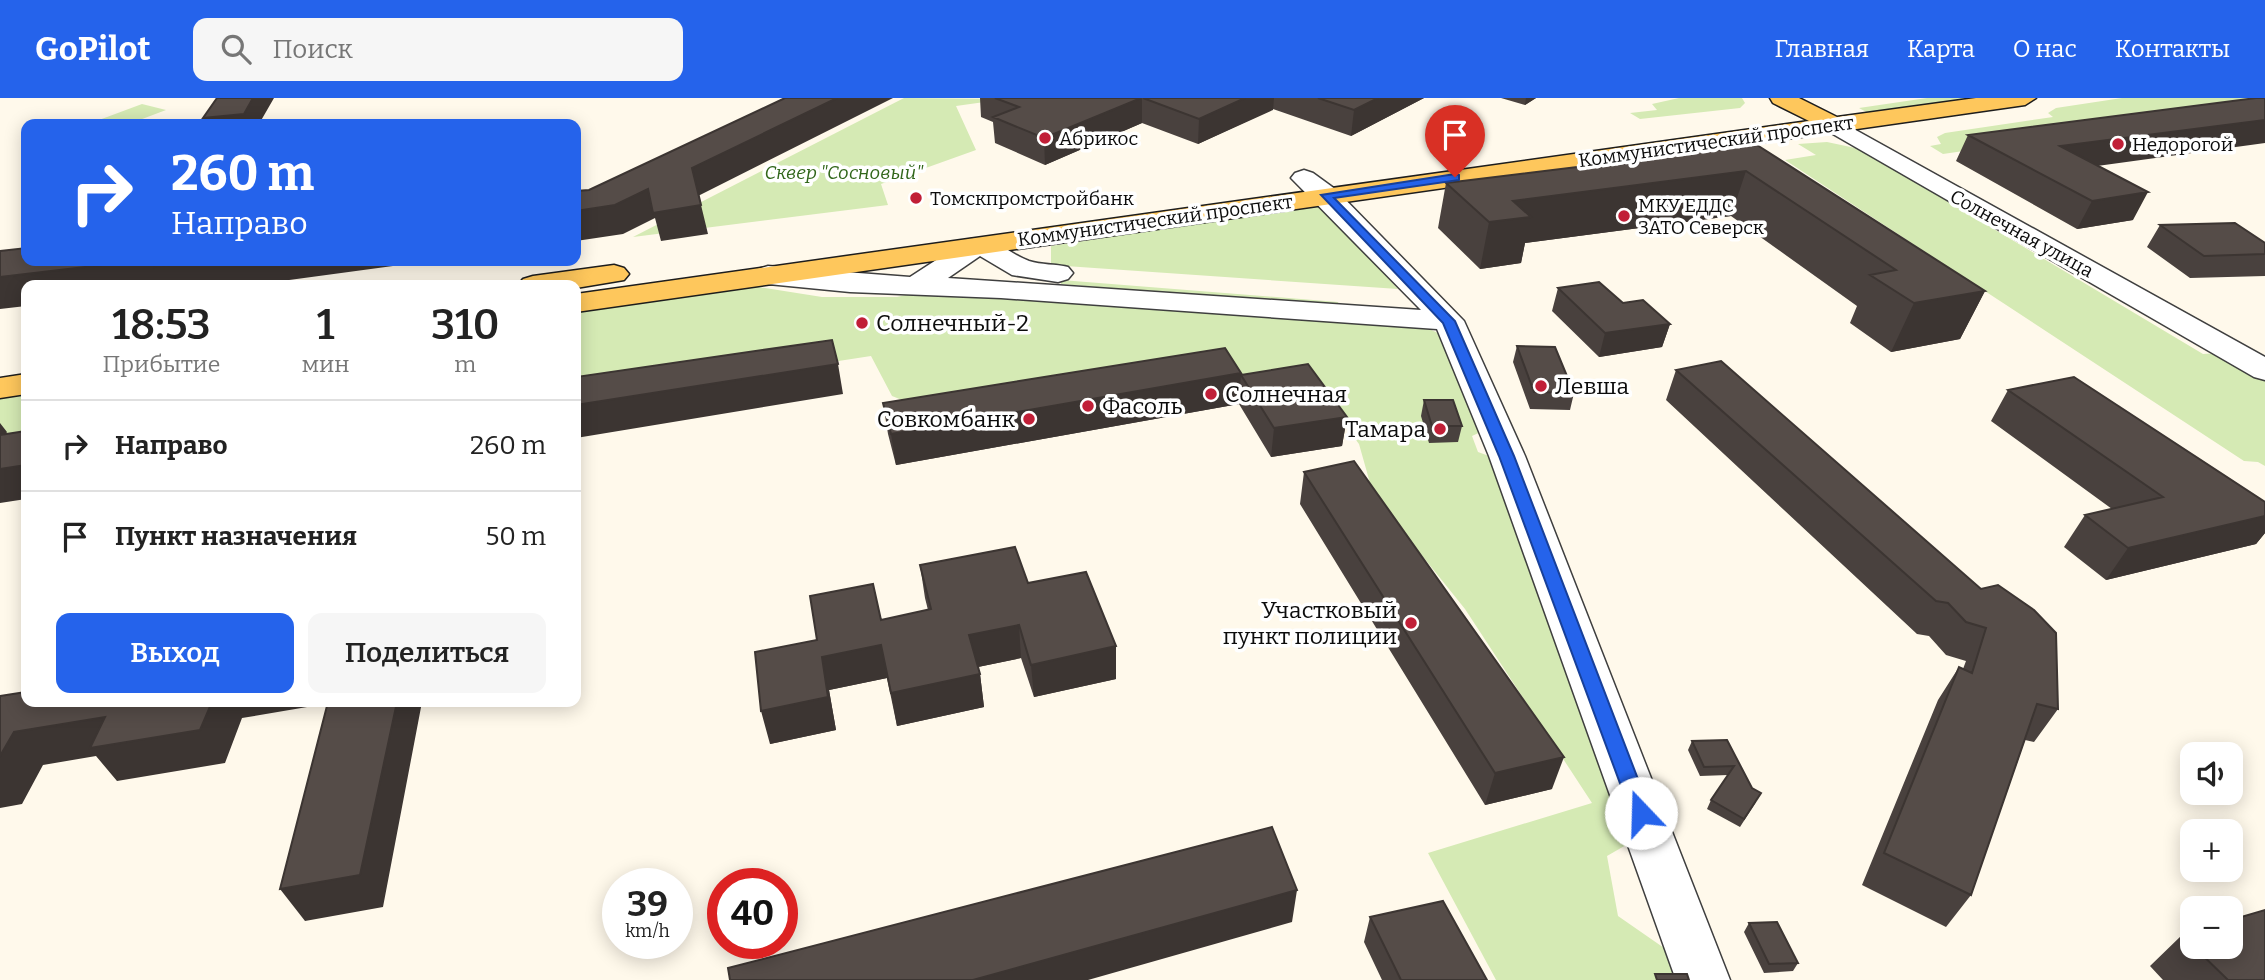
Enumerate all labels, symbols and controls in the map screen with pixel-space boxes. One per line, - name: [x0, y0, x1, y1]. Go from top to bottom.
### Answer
- search box: [193, 18, 683, 81]
- text: GoPilot: [35, 29, 151, 69]
- icon: search: [217, 30, 255, 68]
- text: Поиск: [273, 34, 353, 65]
- text: Главная: [1774, 35, 1869, 63]
- text: Карта: [1907, 35, 1975, 63]
- text: О нас: [2013, 35, 2077, 63]
- text: Контакты: [2115, 35, 2230, 63]
- pin: [1425, 105, 1485, 177]
- street label: Коммунистический проспект: [1577, 111, 1855, 172]
- icon: arrive: [1436, 116, 1474, 154]
- place label: Абрикос: [1059, 127, 1138, 150]
- marker: Абрикос: [1037, 130, 1053, 146]
- place label: Недорогой: [2132, 133, 2233, 156]
- marker: Недорогой: [2110, 136, 2126, 152]
- text: 260 m: [171, 144, 314, 203]
- icon: right: [56, 147, 147, 238]
- park label: Сквер "Сосновый": [765, 161, 924, 184]
- street label: Солнечная улица: [1946, 184, 2098, 283]
- place label: Томскпромстройбанк: [930, 187, 1135, 210]
- marker: Томскпромстройбанк: [908, 190, 924, 206]
- street label: Коммунистический проспект: [1016, 190, 1294, 251]
- place label: МКУ ЕДДС ЗАТО Северск: [1638, 194, 1765, 239]
- text: Направо: [171, 204, 308, 242]
- marker: МКУ ЕДДС ЗАТО Северск: [1616, 208, 1632, 224]
- text: 18:53: [112, 300, 211, 350]
- text: 1: [317, 300, 334, 350]
- text: 310: [431, 300, 500, 350]
- place label: Солнечный-2: [876, 309, 1029, 337]
- marker: Солнечный-2: [854, 315, 870, 331]
- text: Прибытие: [102, 350, 220, 378]
- text: мин: [302, 350, 349, 378]
- text: m: [454, 350, 476, 378]
- place label: Левша: [1555, 372, 1630, 400]
- marker: Левша: [1533, 378, 1549, 394]
- place label: Солнечная: [1225, 380, 1347, 408]
- marker: Солнечная: [1203, 386, 1219, 402]
- place label: Фасоль: [1102, 392, 1182, 420]
- marker: Фасоль: [1080, 398, 1096, 414]
- place label: Совкомбанк: [877, 405, 1015, 433]
- marker: Совкомбанк: [1021, 411, 1037, 427]
- place label: Тамара: [1345, 415, 1426, 443]
- marker: Тамара: [1432, 421, 1448, 437]
- icon: right: [56, 427, 94, 465]
- text: Направо: [115, 430, 228, 461]
- text: 260 m: [470, 430, 546, 461]
- icon: arrive: [56, 518, 94, 556]
- text: Пункт назначения: [115, 521, 357, 552]
- text: 50 m: [485, 521, 546, 552]
- place label: Участковый пункт полиции: [1223, 596, 1397, 650]
- button: Выход: [56, 613, 294, 693]
- button: Поделиться: [308, 613, 546, 693]
- marker: Участковый пункт полиции: [1403, 615, 1419, 631]
- map controls: [2180, 742, 2243, 959]
- button: sound: [2180, 742, 2243, 805]
- position arrow: [1604, 776, 1678, 850]
- button: +: [2180, 819, 2243, 882]
- speed limit sign: 40: [707, 868, 798, 959]
- text: 39: [627, 883, 668, 925]
- button: −: [2180, 896, 2243, 959]
- text: km/h: [625, 920, 670, 942]

